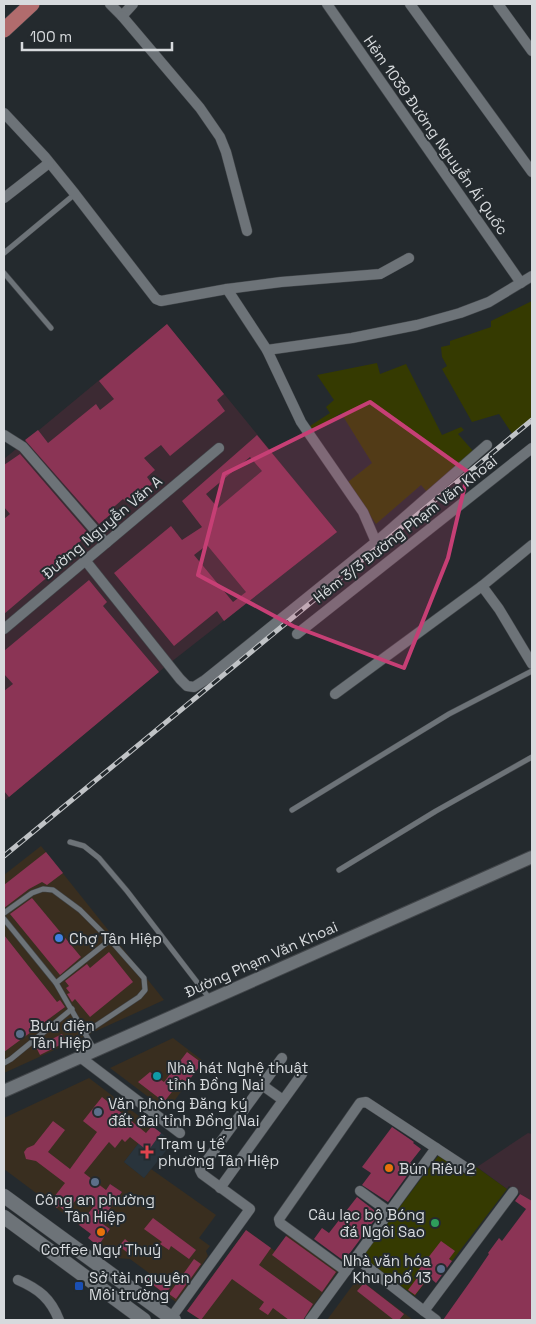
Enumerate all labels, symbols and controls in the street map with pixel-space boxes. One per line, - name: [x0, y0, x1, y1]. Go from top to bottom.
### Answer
- scale bar: [22, 20, 172, 52]
- text: 100 m: [30, 27, 72, 46]
- street label: Hẻm 1039 Đường Nguyễn Ái Quốc: [360, 32, 512, 238]
- street label: Hẻm 3/3 Đường Phạm Văn Khoai: [309, 451, 501, 607]
- street label: Đường Nguyễn Văn A: [38, 471, 166, 583]
- street label: Đường Phạm Văn Khoai: [182, 917, 340, 1001]
- place label: Chợ Tân Hiệp: [69, 929, 162, 948]
- marker: Chợ Tân Hiệp: [53, 932, 65, 944]
- place label: Bưu điện Tân Hiệp: [30, 1016, 95, 1052]
- marker: Bưu điện Tân Hiệp: [14, 1028, 26, 1040]
- place label: Nhà hát Nghệ thuật tỉnh Đồng Nai: [167, 1058, 309, 1094]
- marker: Nhà hát Nghệ thuật tỉnh Đồng Nai: [151, 1070, 163, 1082]
- place label: Văn phòng Đăng ký đất đai tỉnh Đồng Nai: [108, 1094, 259, 1130]
- marker: Văn phòng Đăng ký đất đai tỉnh Đồng Nai: [92, 1106, 104, 1118]
- place label: Trạm y tế phường Tân Hiệp: [158, 1134, 279, 1170]
- marker: Trạm y tế phường Tân Hiệp: [140, 1145, 154, 1159]
- place label: Bún Riêu 2: [399, 1159, 475, 1178]
- marker: Bún Riêu 2: [383, 1162, 395, 1174]
- marker: Công an phường Tân Hiệp: [89, 1176, 101, 1188]
- place label: Công an phường Tân Hiệp: [35, 1190, 155, 1226]
- place label: Câu lạc bộ Bóng đá Ngôi Sao: [308, 1205, 425, 1241]
- marker: Câu lạc bộ Bóng đá Ngôi Sao: [429, 1217, 441, 1229]
- marker: Coffee Ngự Thuỷ: [95, 1226, 107, 1238]
- place label: Coffee Ngự Thuỷ: [41, 1240, 161, 1259]
- place label: Nhà văn hóa Khu phố 13: [343, 1251, 431, 1287]
- marker: Nhà văn hóa Khu phố 13: [435, 1263, 447, 1275]
- place label: Sở tài nguyên Môi trường: [89, 1268, 190, 1304]
- marker: Sở tài nguyên Môi trường: [73, 1280, 85, 1292]

